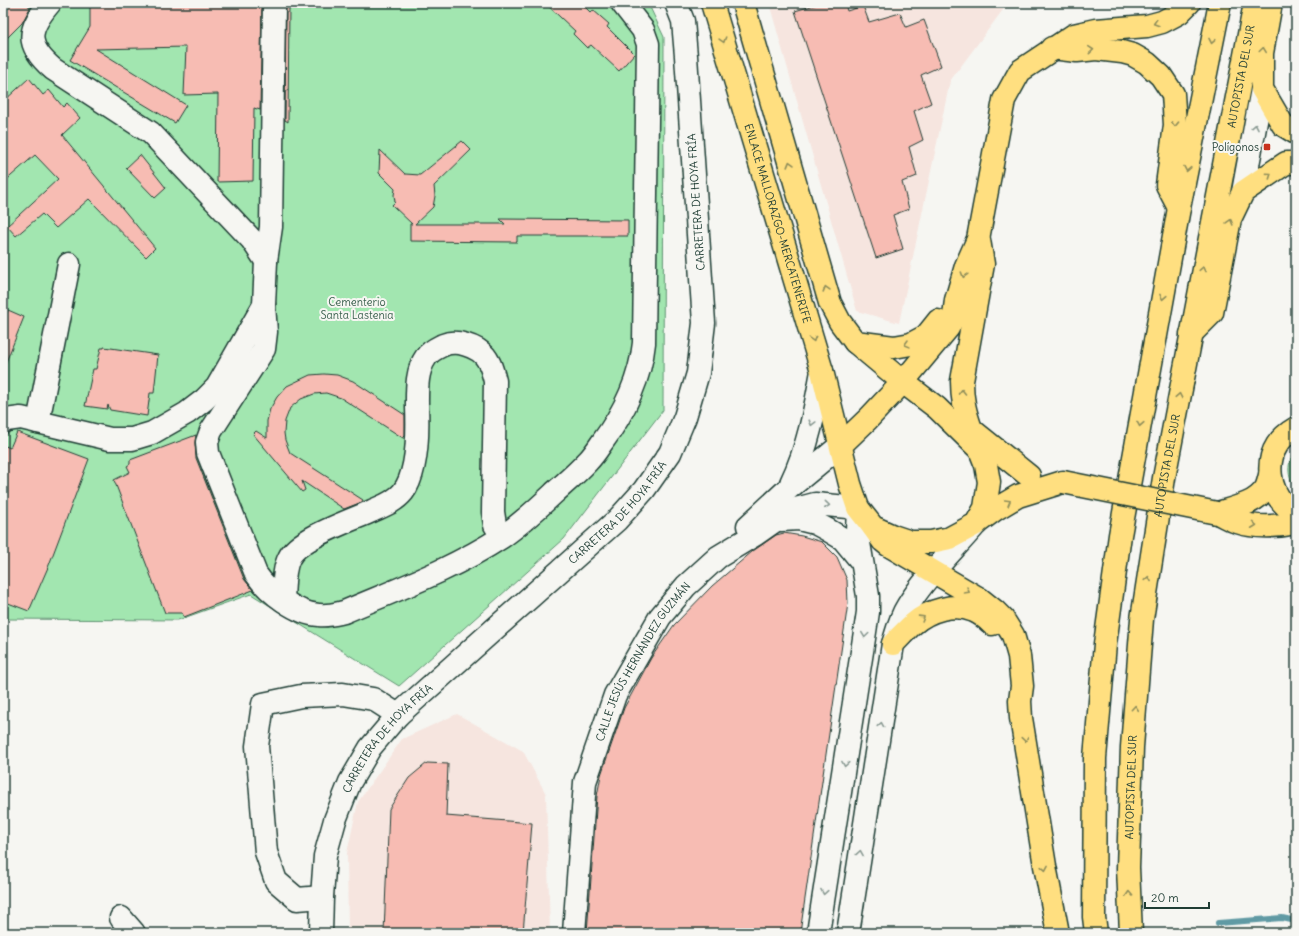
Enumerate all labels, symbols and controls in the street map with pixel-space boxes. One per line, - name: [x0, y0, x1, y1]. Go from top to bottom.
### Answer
- one-way arrow: [1153, 18, 1160, 27]
- street label: AUTOPISTA DEL SUR: [1224, 24, 1258, 129]
- one-way arrow: [718, 37, 727, 44]
- one-way arrow: [1209, 38, 1217, 44]
- one-way arrow: [1088, 45, 1094, 54]
- one-way arrow: [1258, 47, 1267, 53]
- one-way arrow: [1170, 121, 1179, 127]
- street label: ENLACE MALLORAZGO-MERCATENERIFE: [741, 122, 814, 325]
- one-way arrow: [1250, 123, 1259, 130]
- street label: CARRETERA DE HOYA FRÍA: [683, 133, 708, 271]
- place label: Polígonos: [1212, 140, 1259, 154]
- marker: Polígonos: [1262, 142, 1272, 152]
- one-way arrow: [786, 161, 795, 168]
- one-way arrow: [1183, 166, 1192, 172]
- one-way arrow: [1264, 173, 1271, 180]
- one-way arrow: [1225, 219, 1233, 225]
- one-way arrow: [1199, 266, 1207, 272]
- one-way arrow: [960, 272, 968, 279]
- one-way arrow: [822, 286, 831, 293]
- one-way arrow: [1159, 293, 1168, 300]
- park label: Cementerio Santa Lastenia: [320, 295, 394, 322]
- one-way arrow: [808, 336, 817, 343]
- one-way arrow: [904, 339, 911, 348]
- one-way arrow: [958, 389, 966, 395]
- one-way arrow: [1174, 393, 1183, 399]
- street label: AUTOPISTA DEL SUR: [1151, 413, 1183, 518]
- one-way arrow: [808, 420, 817, 427]
- one-way arrow: [1136, 421, 1145, 428]
- street label: CARRETERA DE HOYA FRÍA: [565, 458, 669, 567]
- one-way arrow: [1004, 499, 1011, 506]
- one-way arrow: [824, 501, 830, 510]
- one-way arrow: [1251, 520, 1257, 529]
- one-way arrow: [1143, 576, 1152, 582]
- street label: CALLE JESÚS HERNÁNDEZ GUZMÁN: [593, 579, 693, 743]
- one-way arrow: [963, 587, 970, 594]
- one-way arrow: [918, 615, 925, 622]
- one-way arrow: [861, 632, 870, 638]
- street label: CARRETERA DE HOYA FRÍA: [339, 681, 435, 795]
- one-way arrow: [1130, 705, 1139, 711]
- one-way arrow: [876, 721, 885, 728]
- street label: AUTOPISTA DEL SUR: [1122, 734, 1140, 840]
- one-way arrow: [1020, 736, 1029, 743]
- one-way arrow: [841, 760, 849, 767]
- one-way arrow: [855, 850, 864, 856]
- one-way arrow: [1040, 865, 1049, 871]
- scale bar: [1145, 884, 1209, 910]
- one-way arrow: [820, 889, 829, 895]
- text: 20 m: [1151, 890, 1179, 905]
- one-way arrow: [1125, 891, 1134, 897]

